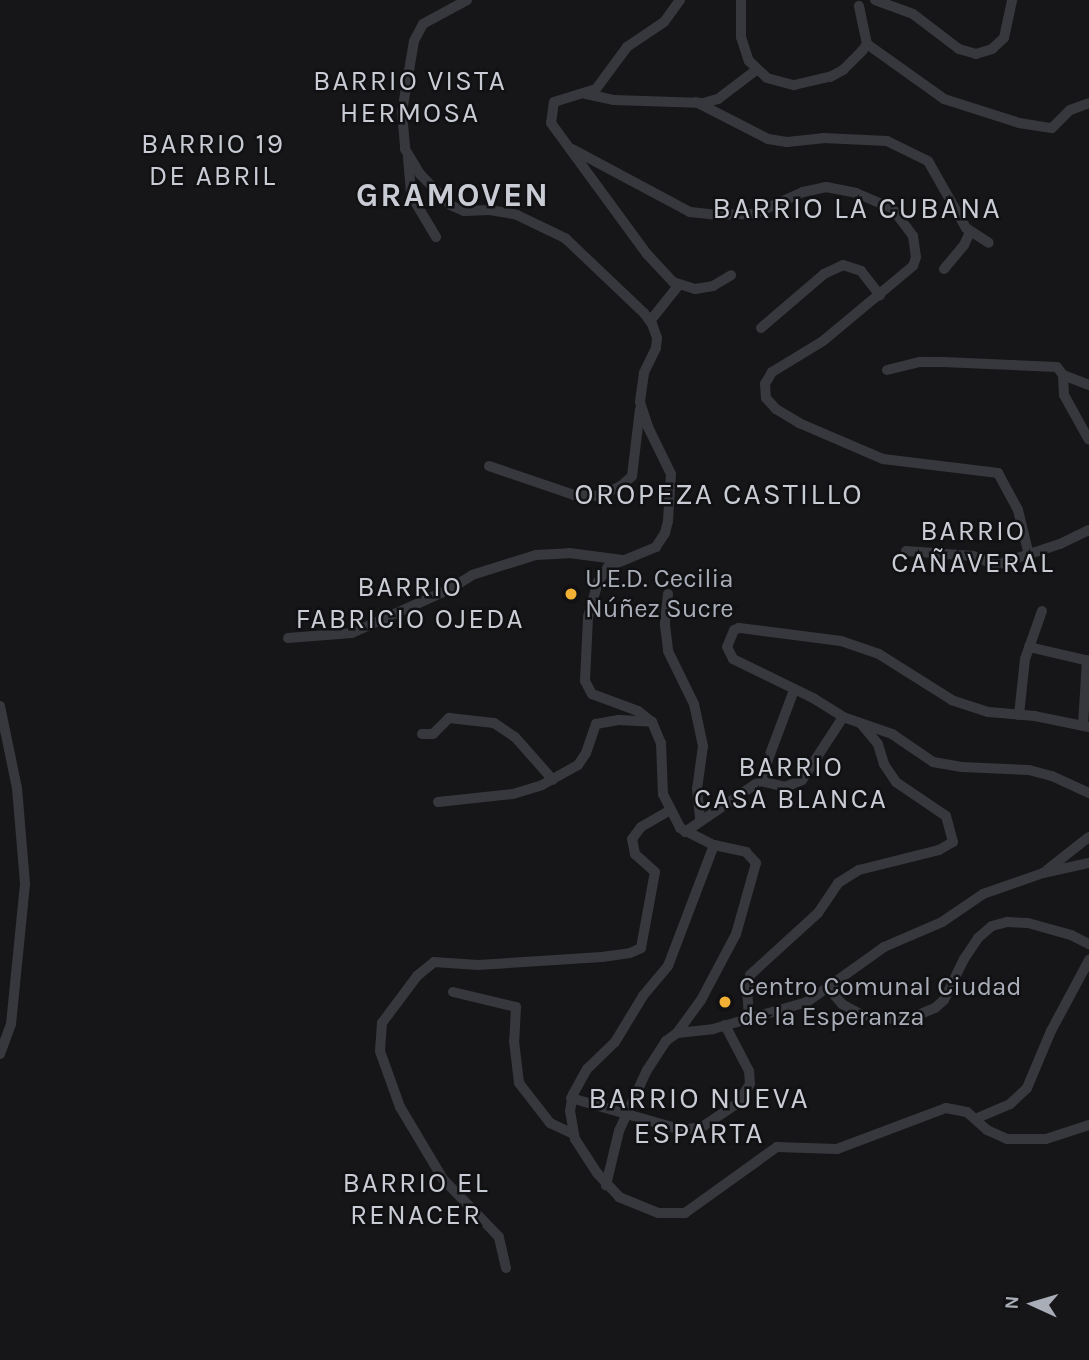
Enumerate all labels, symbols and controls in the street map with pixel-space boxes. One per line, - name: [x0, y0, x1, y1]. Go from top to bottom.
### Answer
- district label: BARRIO VISTA HERMOSA: [315, 64, 505, 130]
- district label: BARRIO 19 DE ABRIL: [142, 127, 284, 193]
- district label: GRAMOVEN: [357, 176, 549, 216]
- district label: BARRIO LA CUBANA: [714, 190, 1000, 226]
- district label: OROPEZA CASTILLO: [576, 476, 862, 512]
- district label: BARRIO CAÑAVERAL: [892, 514, 1054, 580]
- place label: U.E.D. Cecilia Núñez Sucre: [585, 563, 734, 624]
- district label: BARRIO FABRICIO OJEDA: [297, 570, 523, 636]
- marker: U.E.D. Cecilia Núñez Sucre: [563, 586, 579, 602]
- district label: BARRIO CASA BLANCA: [695, 750, 887, 816]
- place label: Centro Comunal Ciudad de la Esperanza: [739, 971, 1022, 1032]
- marker: Centro Comunal Ciudad de la Esperanza: [717, 994, 733, 1010]
- district label: BARRIO NUEVA ESPARTA: [590, 1080, 808, 1150]
- district label: BARRIO EL RENACER: [344, 1166, 488, 1232]
- north arrow: [998, 1269, 1068, 1339]
- text: N: [1001, 1295, 1023, 1310]

